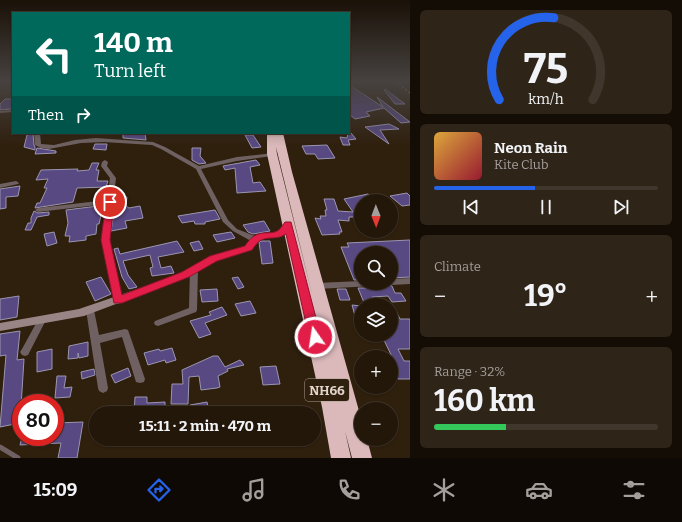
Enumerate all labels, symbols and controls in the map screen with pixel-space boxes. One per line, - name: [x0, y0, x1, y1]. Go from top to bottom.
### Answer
- text: 140 m: [94, 26, 173, 59]
- icon: left: [28, 28, 80, 80]
- text: 75: [524, 44, 568, 94]
- text: Turn left: [94, 60, 166, 82]
- text: km/h: [528, 91, 564, 108]
- icon: right: [72, 104, 94, 126]
- text: Then: [28, 106, 64, 124]
- text: Neon Rain: [494, 139, 567, 157]
- text: Kite Club: [494, 157, 548, 172]
- pin: [93, 185, 127, 219]
- icon: arrive: [99, 191, 121, 213]
- north arrow: [354, 194, 398, 238]
- map controls: [354, 194, 398, 446]
- icon: previous: [460, 196, 482, 218]
- icon: pause: [535, 196, 557, 218]
- icon: next: [610, 196, 632, 218]
- button: search: [354, 246, 398, 290]
- text: Climate: [434, 259, 481, 274]
- text: 19°: [524, 278, 568, 314]
- text: −: [434, 283, 446, 310]
- text: +: [645, 283, 658, 310]
- button: layers: [354, 298, 398, 342]
- position arrow: [294, 316, 336, 358]
- button: +: [354, 350, 398, 394]
- text: Range · 32%: [434, 364, 505, 379]
- road number: NH66: [305, 379, 349, 401]
- text: 160 km: [434, 383, 535, 419]
- speed limit sign: 80: [12, 394, 64, 446]
- button: −: [354, 402, 398, 446]
- text: 15:11 · 2 min · 470 m: [139, 417, 271, 435]
- icon: directions: [145, 476, 173, 504]
- icon: music: [240, 476, 268, 504]
- icon: phone: [335, 476, 363, 504]
- icon: climate: [430, 476, 458, 504]
- icon: car: [525, 476, 553, 504]
- icon: filters: [620, 476, 648, 504]
- text: 15:09: [34, 479, 77, 501]

